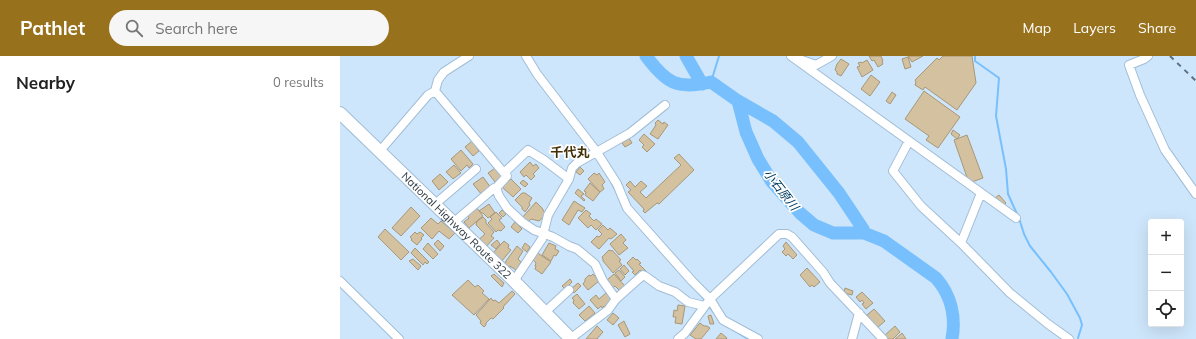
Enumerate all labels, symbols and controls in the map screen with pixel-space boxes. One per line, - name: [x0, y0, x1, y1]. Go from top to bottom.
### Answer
- search box: [109, 10, 389, 46]
- text: Pathlet: [20, 16, 85, 40]
- icon: search: [123, 17, 145, 39]
- text: Search here: [155, 19, 238, 38]
- text: Map: [1022, 19, 1051, 37]
- text: Layers: [1073, 19, 1116, 37]
- text: Share: [1138, 19, 1176, 37]
- text: Nearby: [16, 72, 75, 93]
- text: 0 results: [273, 74, 324, 90]
- district label: 千代丸: [550, 144, 590, 160]
- water label: 小石原川: [761, 166, 803, 215]
- street label: National Highway Route 322: [399, 169, 515, 282]
- map controls: [1148, 219, 1184, 327]
- button: +: [1148, 219, 1184, 255]
- button: −: [1148, 255, 1184, 291]
- button: locate: [1148, 291, 1184, 327]

